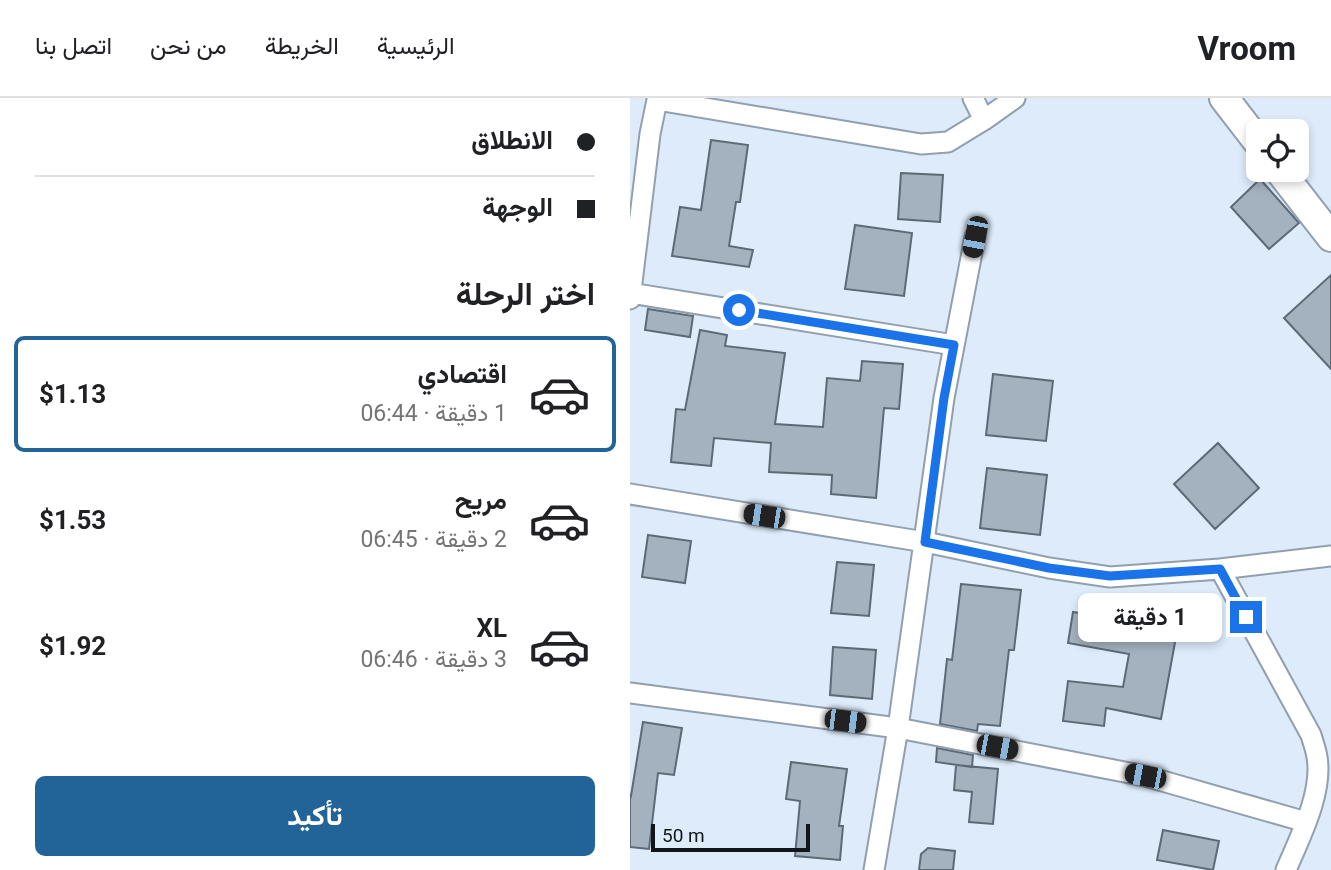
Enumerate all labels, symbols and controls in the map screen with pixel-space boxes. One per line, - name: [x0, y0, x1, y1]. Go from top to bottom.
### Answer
- text: Vroom: [1197, 29, 1296, 68]
- text: اتصل بنا: [35, 32, 112, 60]
- text: من نحن: [150, 32, 227, 60]
- text: الخريطة: [265, 32, 339, 60]
- text: الرئيسية: [377, 32, 454, 60]
- map controls: [1246, 119, 1309, 182]
- button: locate: [1246, 119, 1309, 182]
- text: الانطلاق: [471, 125, 553, 155]
- text: الوجهة: [482, 192, 553, 222]
- car: [961, 214, 990, 260]
- text: اختر الرحلة: [456, 275, 595, 313]
- route start: [723, 294, 755, 326]
- text: اقتصادي: [418, 359, 507, 389]
- icon: car: [528, 363, 591, 426]
- text: $1.13: [39, 379, 106, 409]
- text: 1 دقيقة · 06:44: [360, 400, 507, 427]
- text: مريح: [455, 485, 507, 515]
- icon: car: [528, 489, 591, 552]
- car: [742, 502, 787, 530]
- text: $1.53: [39, 505, 106, 535]
- text: 2 دقيقة · 06:45: [360, 526, 507, 553]
- callout: 1 دقيقة: [1078, 592, 1222, 642]
- route end: [1230, 601, 1262, 633]
- text: 1 دقيقة: [1113, 604, 1187, 631]
- text: XL: [476, 613, 507, 643]
- icon: car: [528, 615, 591, 678]
- text: $1.92: [39, 631, 106, 661]
- text: 3 دقيقة · 06:46: [360, 646, 507, 673]
- car: [823, 708, 868, 734]
- car: [975, 733, 1020, 761]
- car: [1123, 762, 1168, 790]
- button: تأكيد: [35, 776, 595, 856]
- scale bar: [651, 821, 810, 853]
- text: 50 m: [662, 824, 705, 847]

